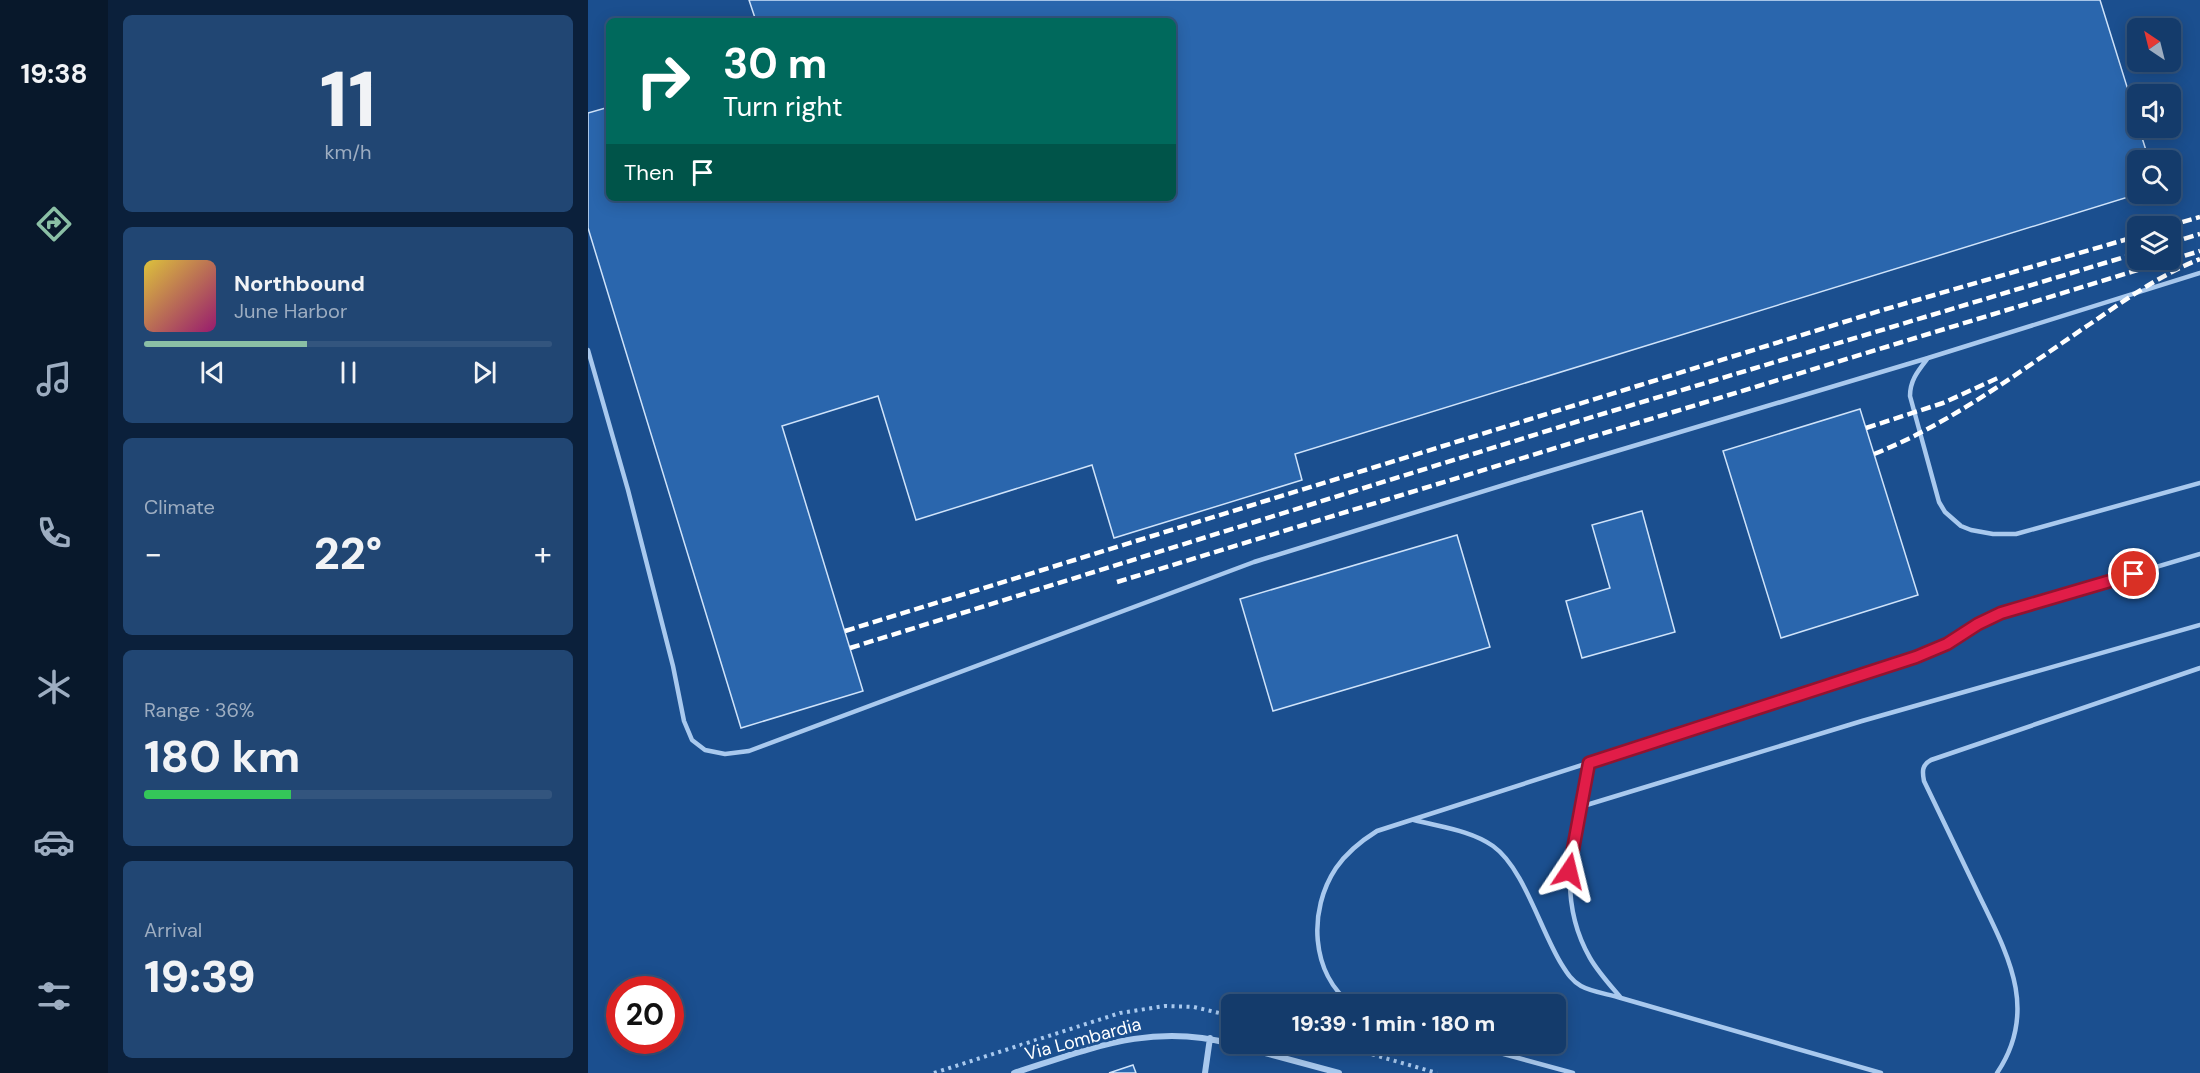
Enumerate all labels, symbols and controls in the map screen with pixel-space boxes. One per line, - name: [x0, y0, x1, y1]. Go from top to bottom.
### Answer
- north arrow: [2127, 18, 2181, 72]
- map controls: [2127, 18, 2181, 270]
- text: 30 m: [723, 36, 827, 91]
- icon: right: [624, 42, 702, 120]
- text: 11: [320, 49, 376, 150]
- text: 19:38: [20, 56, 88, 91]
- button: sound: [2127, 84, 2181, 138]
- text: Turn right: [723, 89, 843, 124]
- text: km/h: [324, 139, 372, 165]
- button: search: [2127, 150, 2181, 204]
- icon: arrive: [686, 156, 719, 189]
- text: Then: [624, 158, 674, 187]
- icon: directions: [33, 203, 75, 245]
- button: layers: [2127, 216, 2181, 270]
- text: Northbound: [234, 269, 365, 298]
- text: June Harbor: [234, 298, 347, 324]
- icon: previous: [196, 356, 229, 389]
- icon: pause: [332, 356, 365, 389]
- icon: next: [468, 356, 501, 389]
- icon: music: [33, 358, 75, 400]
- text: Climate: [144, 494, 215, 520]
- icon: phone: [33, 512, 75, 554]
- text: 22°: [314, 524, 382, 583]
- text: −: [144, 532, 162, 575]
- text: +: [534, 532, 552, 575]
- pin: [2108, 548, 2159, 599]
- icon: arrive: [2117, 557, 2150, 590]
- icon: climate: [33, 666, 75, 708]
- text: Range · 36%: [144, 697, 254, 723]
- text: 180 km: [144, 727, 300, 786]
- icon: car: [33, 821, 75, 863]
- position arrow: [1537, 839, 1601, 903]
- text: Arrival: [144, 917, 202, 943]
- text: 19:39: [144, 947, 256, 1006]
- icon: filters: [33, 975, 75, 1017]
- speed limit sign: 20: [606, 976, 684, 1054]
- text: 19:39 · 1 min · 180 m: [1292, 1009, 1495, 1038]
- street label: Via Lombardia: [1022, 1012, 1144, 1066]

